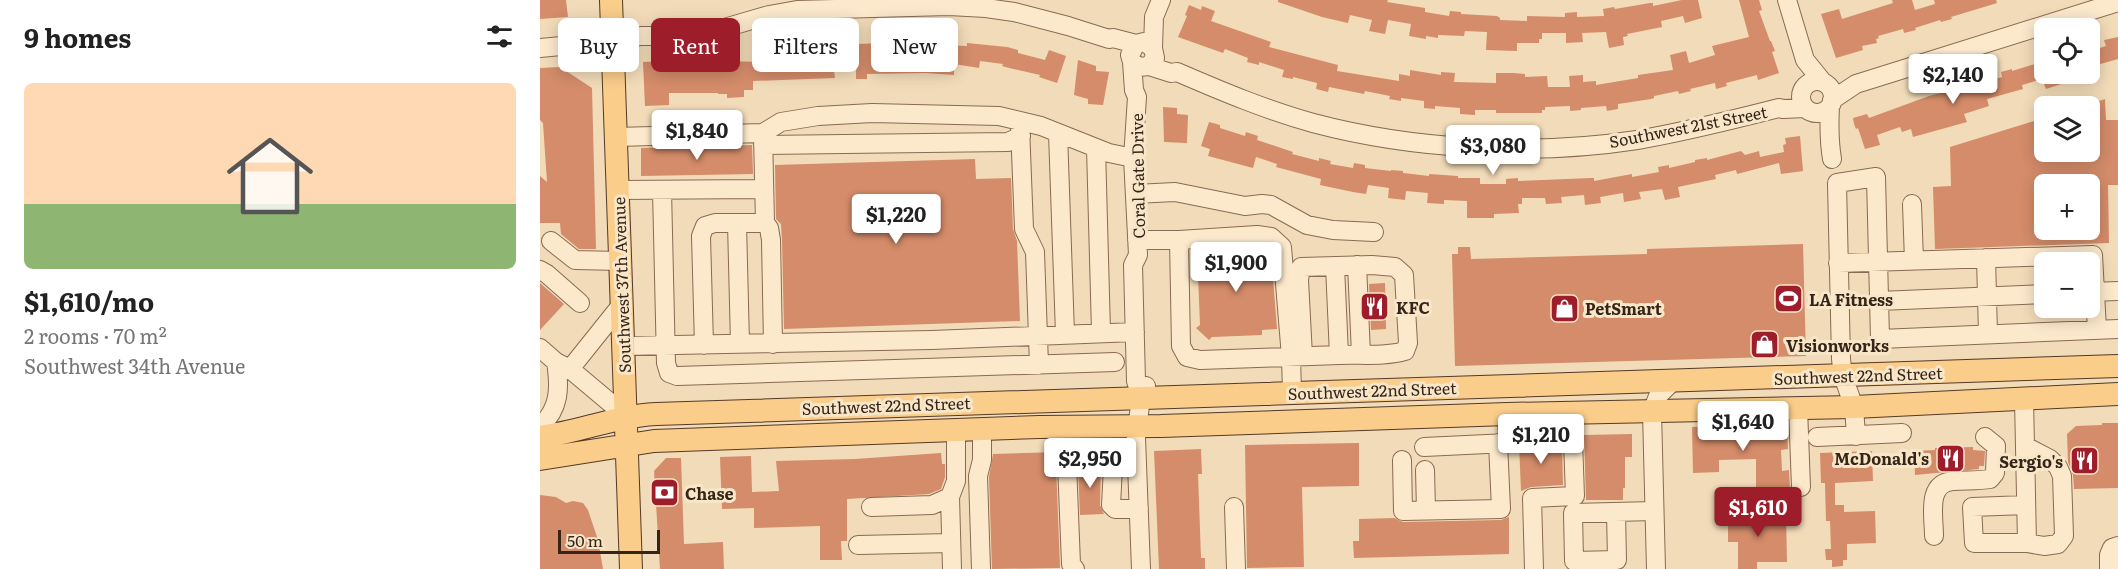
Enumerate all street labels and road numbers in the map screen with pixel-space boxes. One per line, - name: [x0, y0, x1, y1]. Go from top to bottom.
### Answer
- street label: Southwest 21st Street: [1607, 99, 1770, 153]
- street label: Coral Gate Drive: [1124, 113, 1150, 239]
- street label: Southwest 37th Avenue: [606, 197, 636, 373]
- street label: Southwest 22nd Street: [1773, 360, 1943, 390]
- street label: Southwest 22nd Street: [1287, 375, 1457, 405]
- street label: Southwest 22nd Street: [801, 390, 971, 420]

